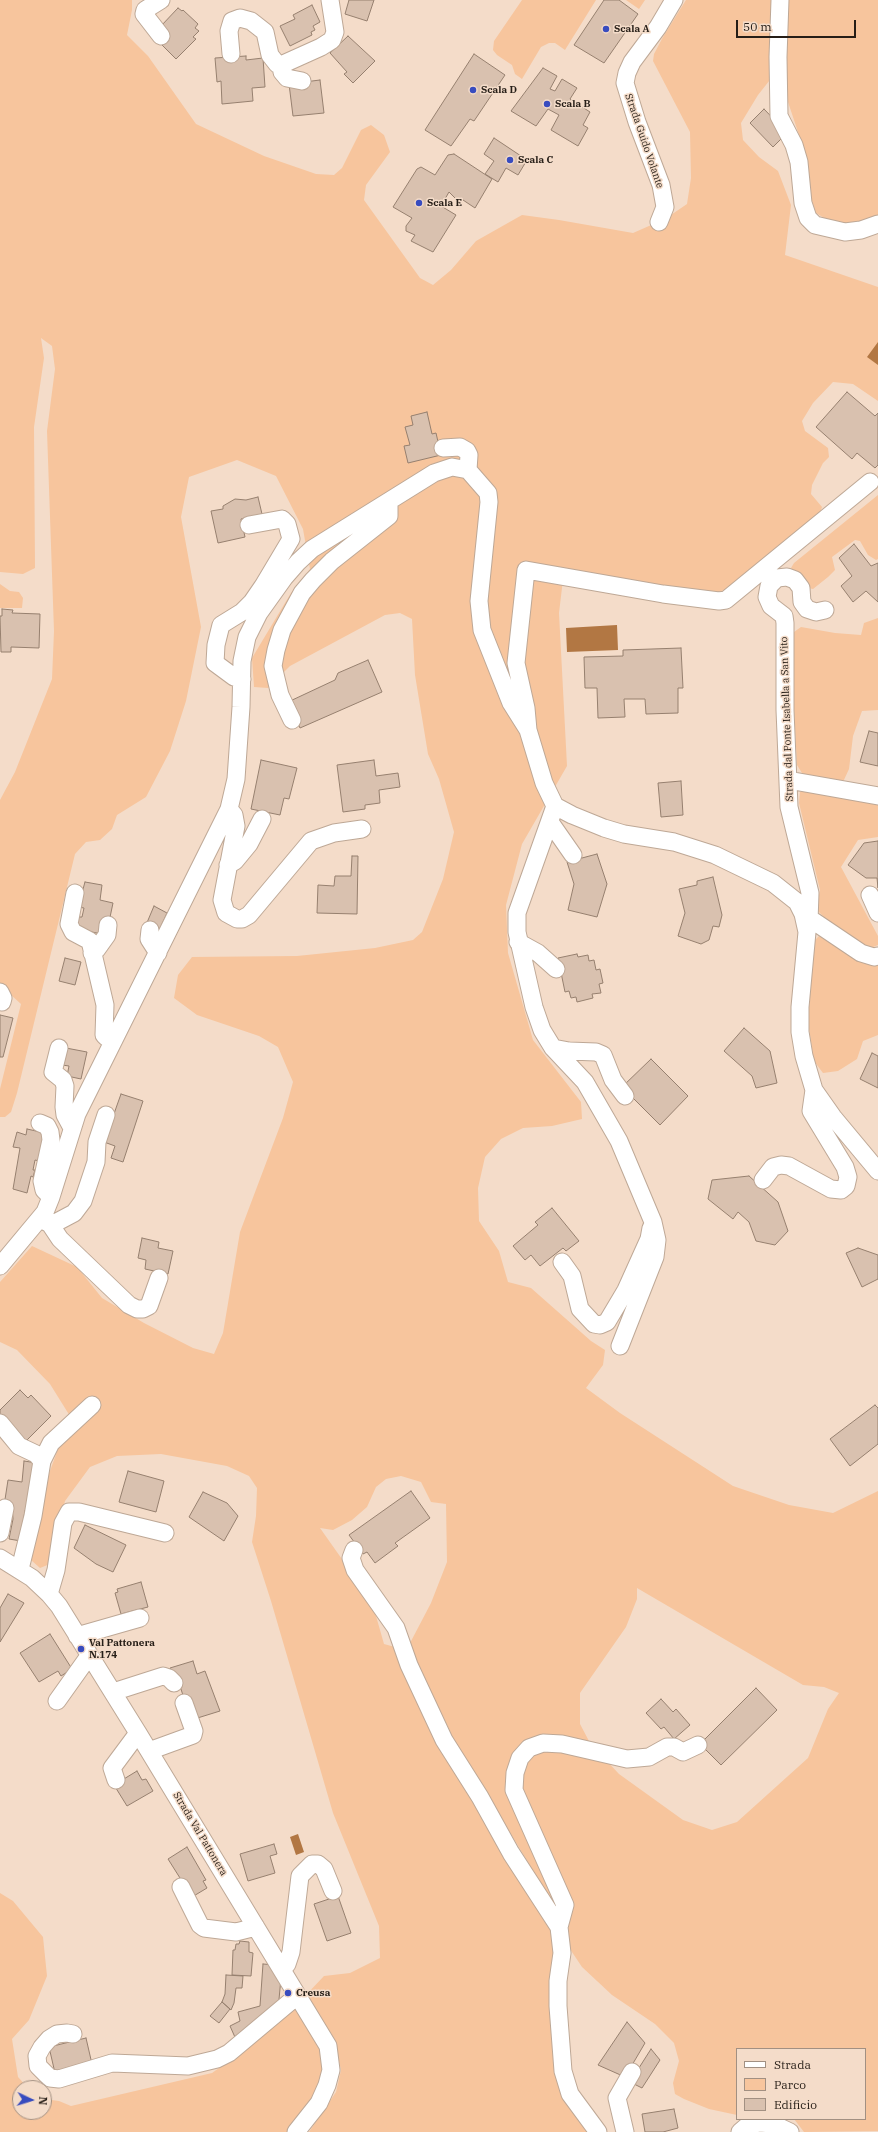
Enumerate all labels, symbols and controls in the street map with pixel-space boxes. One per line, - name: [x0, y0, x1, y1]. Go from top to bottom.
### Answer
- scale bar: [738, 12, 858, 38]
- text: 50 m: [743, 19, 772, 34]
- place label: Scala A: [614, 23, 650, 35]
- marker: Scala A: [601, 24, 611, 34]
- place label: Scala D: [481, 84, 517, 96]
- marker: Scala D: [468, 85, 478, 95]
- street label: Strada Guido Volante: [622, 92, 666, 190]
- place label: Scala B: [555, 98, 591, 110]
- marker: Scala B: [542, 99, 552, 109]
- place label: Scala C: [518, 154, 553, 166]
- marker: Scala C: [505, 155, 515, 165]
- place label: Scala E: [427, 197, 462, 209]
- marker: Scala E: [414, 198, 424, 208]
- street label: Strada dal Ponte Isabella a San Vito: [778, 636, 796, 802]
- place label: Val Pattonera N.174: [89, 1637, 155, 1660]
- marker: Val Pattonera N.174: [76, 1644, 86, 1654]
- street label: Strada Val Pattonera: [170, 1790, 230, 1878]
- place label: Creusa: [296, 1987, 330, 1999]
- marker: Creusa: [283, 1988, 293, 1998]
- legend: [736, 2048, 866, 2120]
- text: Strada: [774, 2057, 811, 2072]
- text: Parco: [774, 2077, 806, 2092]
- north arrow: [12, 2080, 52, 2120]
- text: N: [36, 2096, 50, 2106]
- text: Edificio: [774, 2097, 817, 2112]

